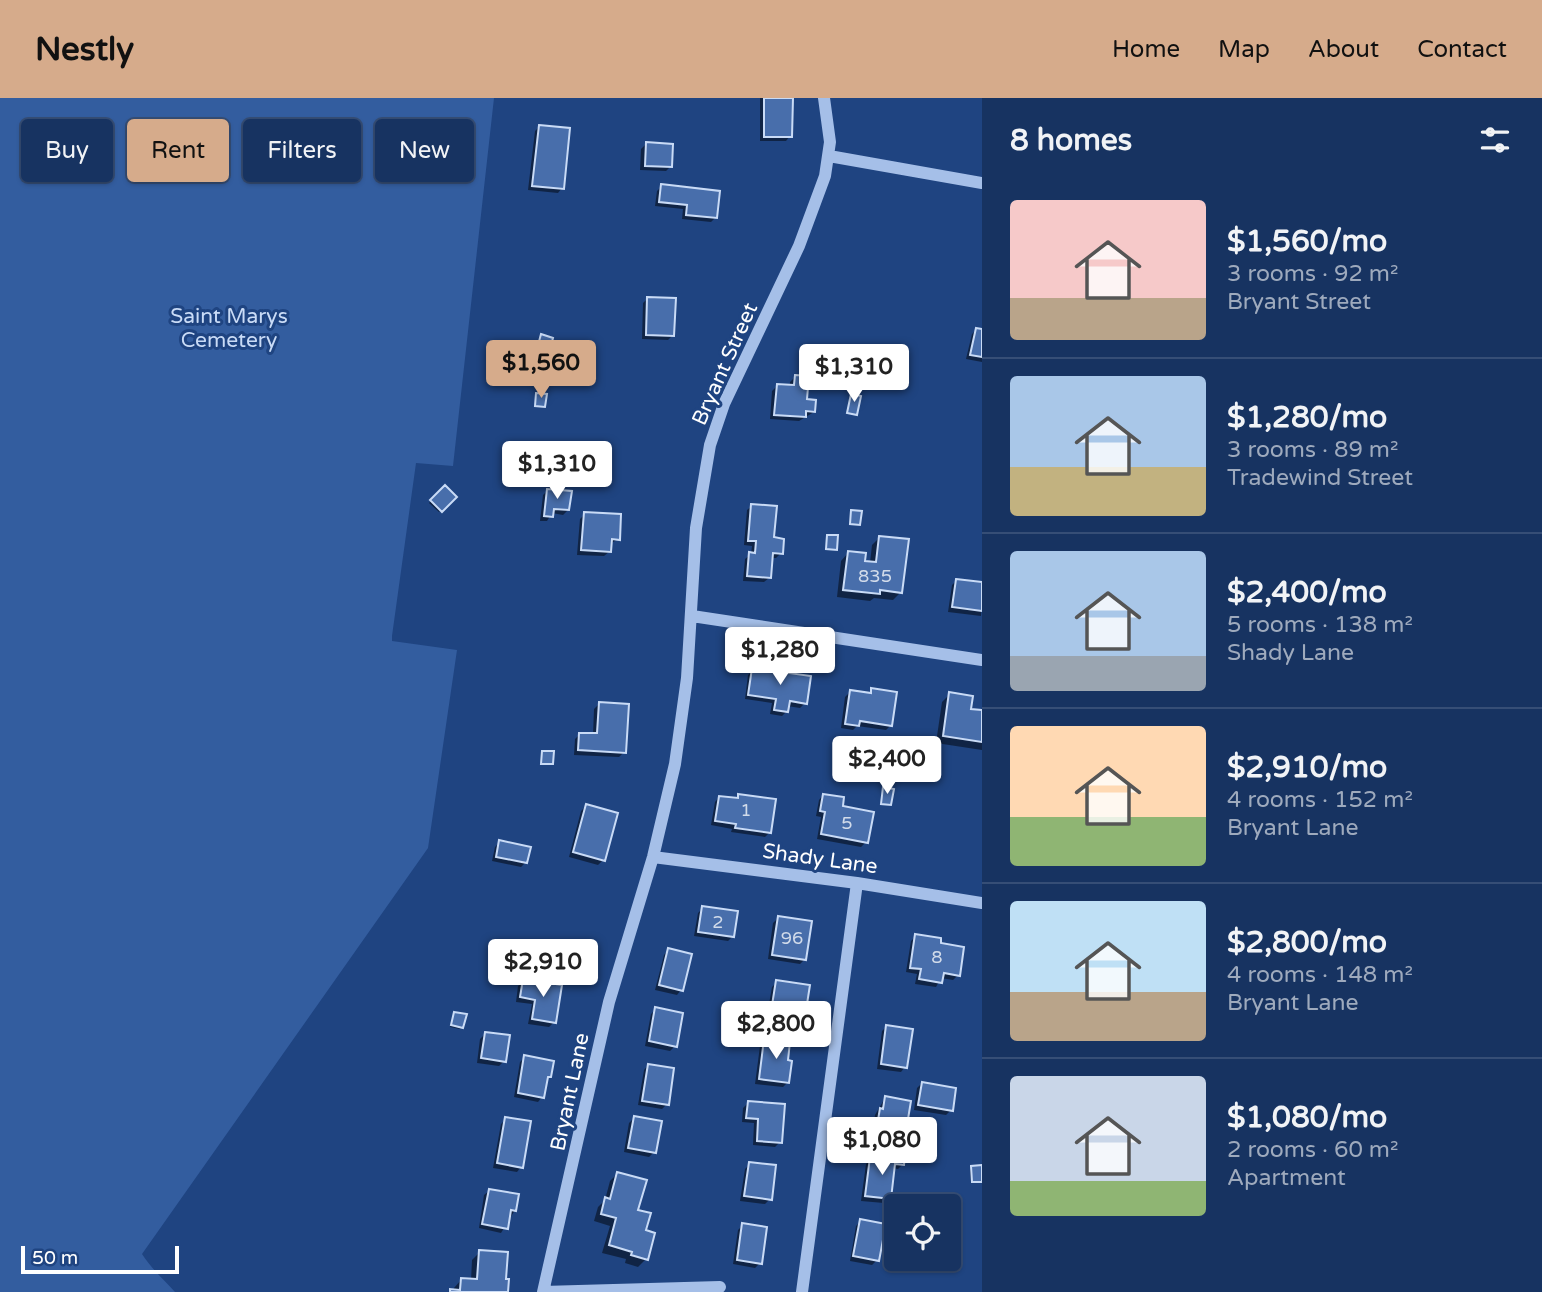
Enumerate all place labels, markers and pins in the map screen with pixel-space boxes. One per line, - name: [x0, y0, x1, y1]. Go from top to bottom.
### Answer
- pin: $1,560: [484, 341, 598, 400]
- pin: $1,310: [797, 344, 911, 404]
- pin: $1,310: [500, 442, 614, 501]
- pin: $1,280: [723, 628, 837, 687]
- pin: $2,400: [830, 736, 944, 796]
- pin: $2,910: [486, 940, 600, 999]
- pin: $2,800: [719, 1002, 833, 1061]
- pin: $1,080: [825, 1118, 939, 1177]

